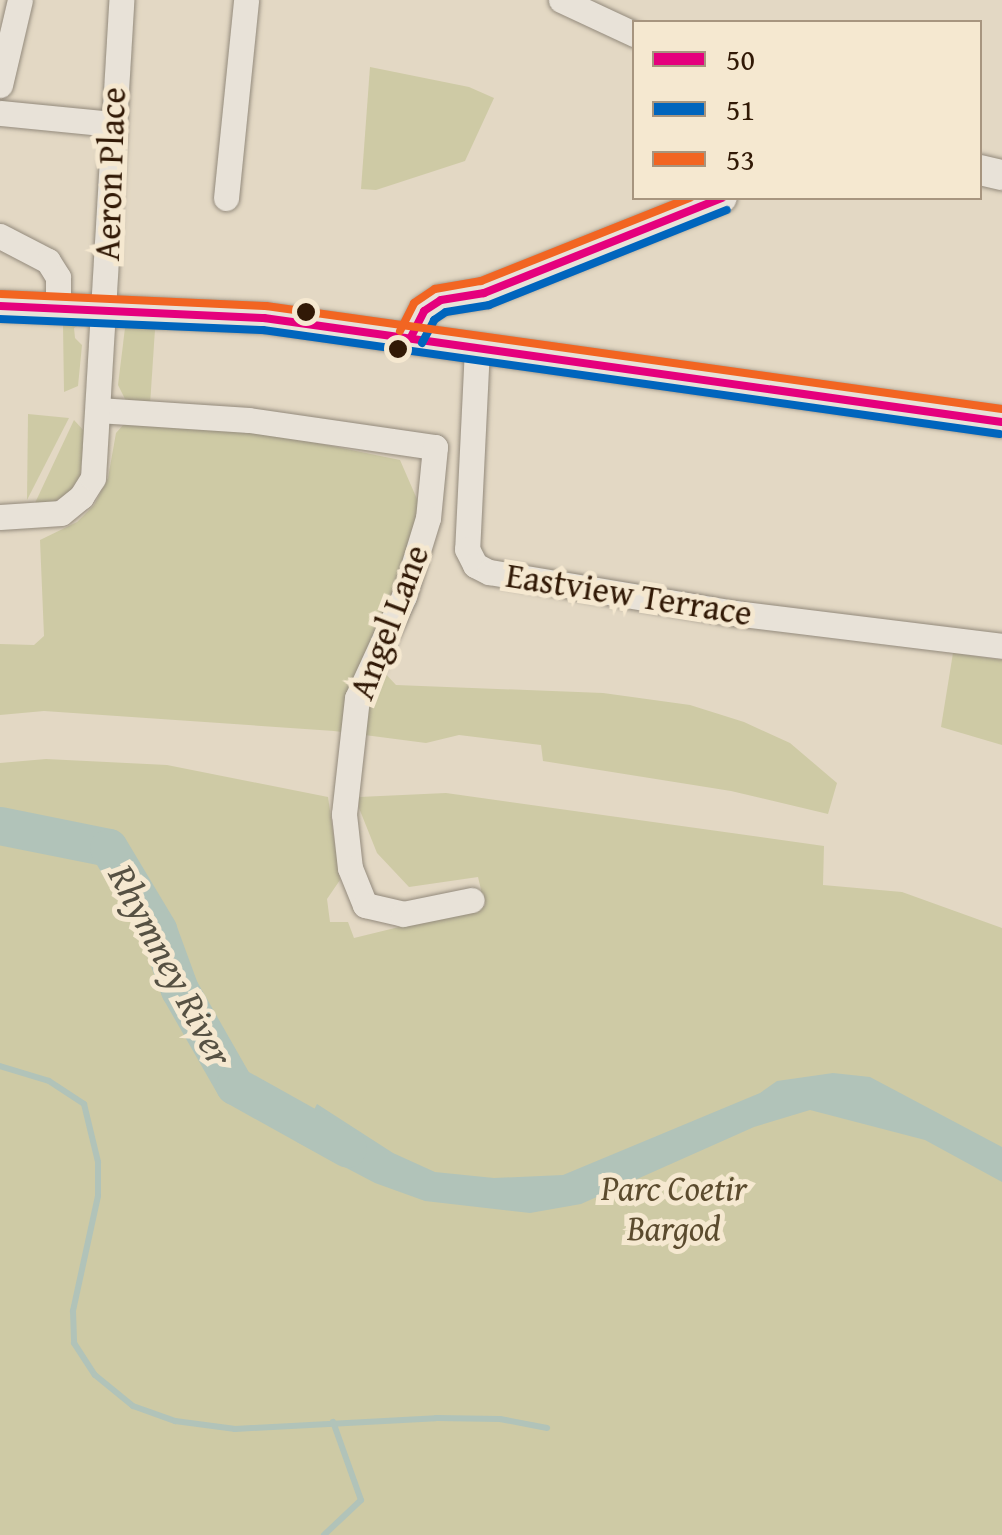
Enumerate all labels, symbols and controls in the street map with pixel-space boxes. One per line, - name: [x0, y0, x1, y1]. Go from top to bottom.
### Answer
- legend: [632, 20, 982, 200]
- text: 50: [726, 37, 755, 81]
- street label: Aeron Place: [86, 86, 134, 262]
- text: 51: [726, 87, 755, 131]
- text: 53: [726, 137, 755, 181]
- unlabelled marker: [296, 302, 316, 322]
- unlabelled marker: [388, 339, 408, 359]
- street label: Angel Lane: [340, 539, 438, 705]
- street label: Eastview Terrace: [503, 554, 755, 634]
- water label: Rhymney River: [99, 857, 243, 1073]
- park label: Parc Coetir Bargod: [601, 1167, 747, 1249]

